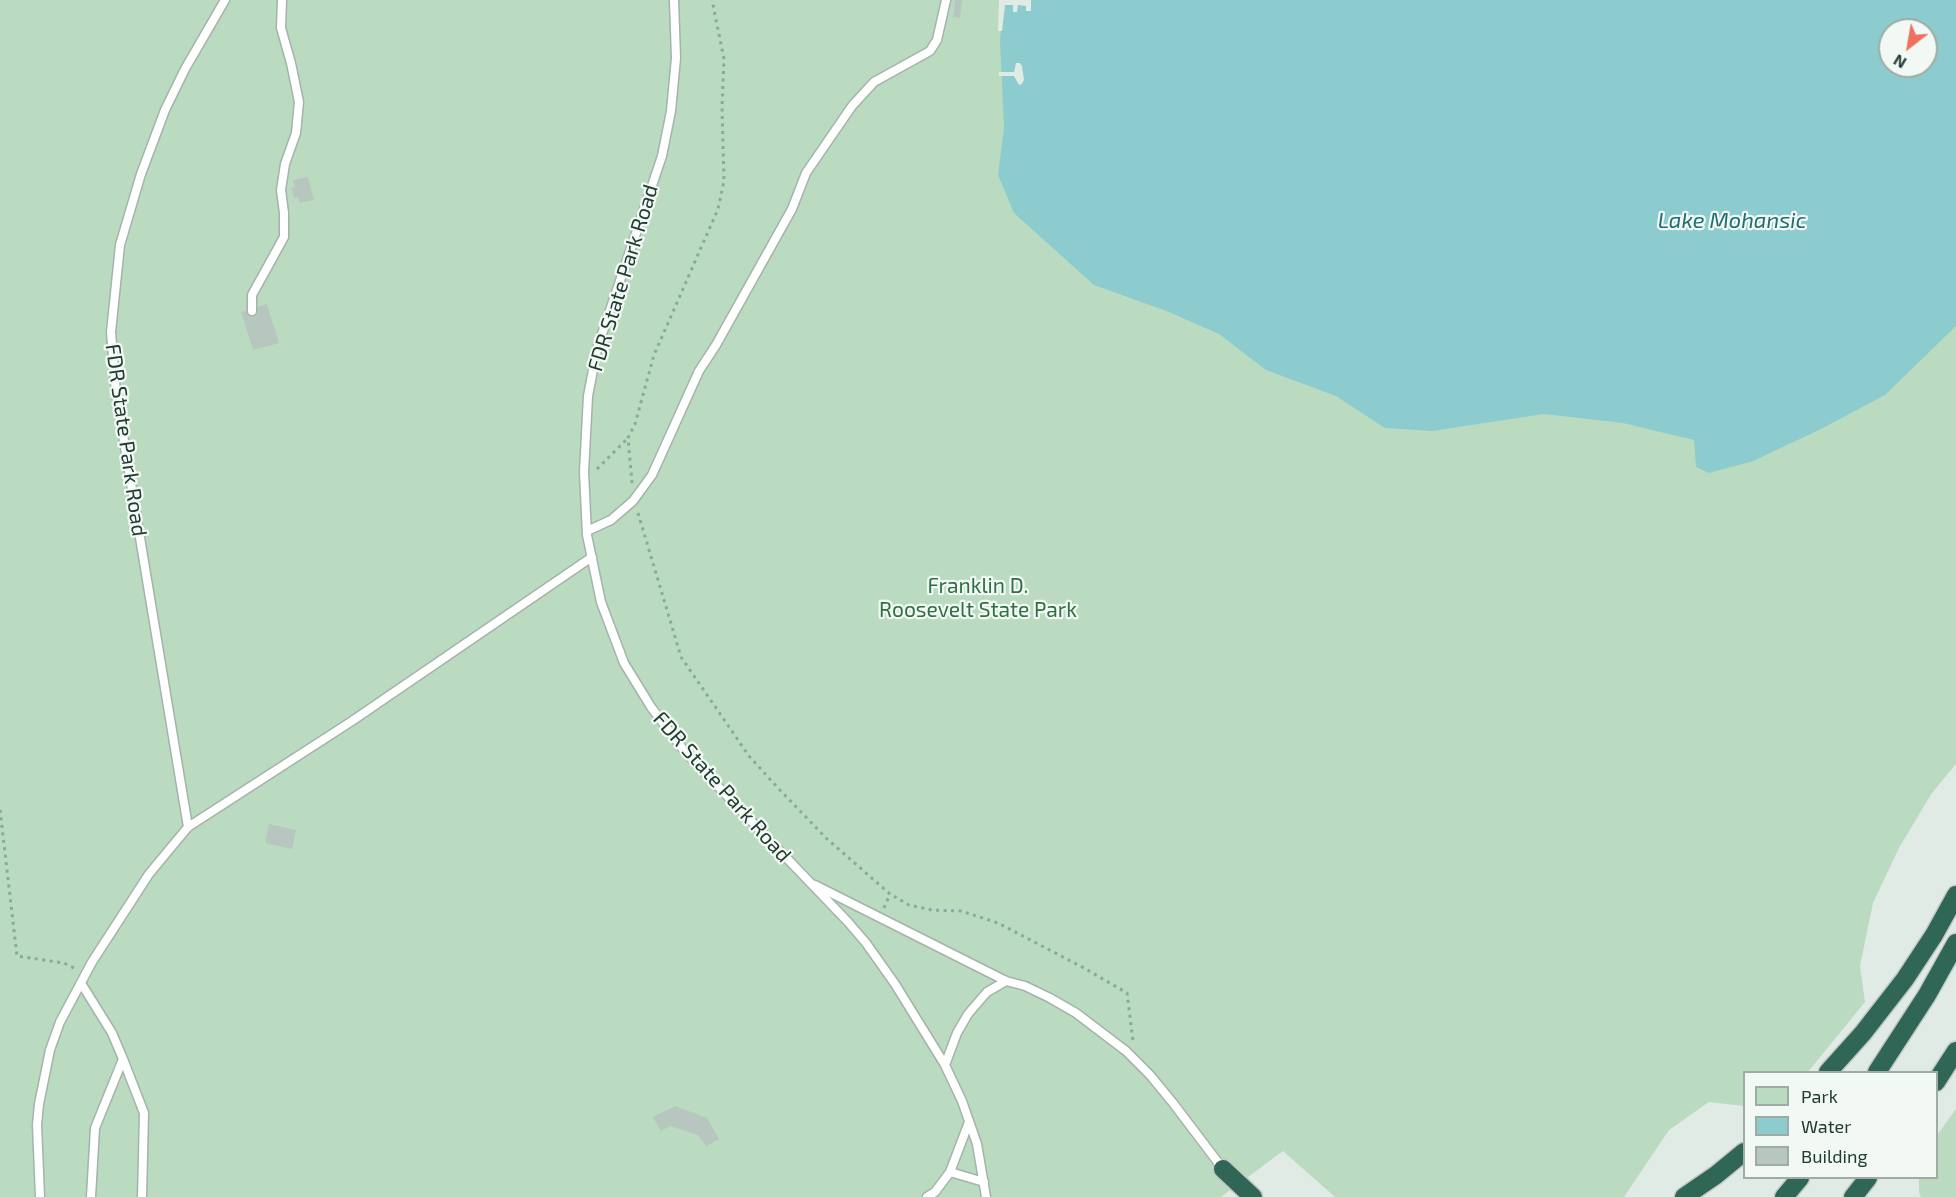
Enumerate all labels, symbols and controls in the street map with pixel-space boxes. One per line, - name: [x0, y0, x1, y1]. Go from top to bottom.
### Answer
- north arrow: [1878, 18, 1938, 78]
- text: N: [1890, 51, 1909, 73]
- street label: FDR State Park Road: [583, 182, 663, 374]
- water label: Lake Mohansic: [1658, 208, 1806, 234]
- street label: FDR State Park Road: [100, 342, 152, 538]
- park label: Franklin D. Roosevelt State Park: [879, 573, 1077, 623]
- street label: FDR State Park Road: [648, 706, 796, 868]
- legend: [1743, 1071, 1938, 1179]
- text: Park: [1801, 1085, 1838, 1107]
- text: Water: [1801, 1115, 1851, 1137]
- text: Building: [1801, 1145, 1868, 1167]

